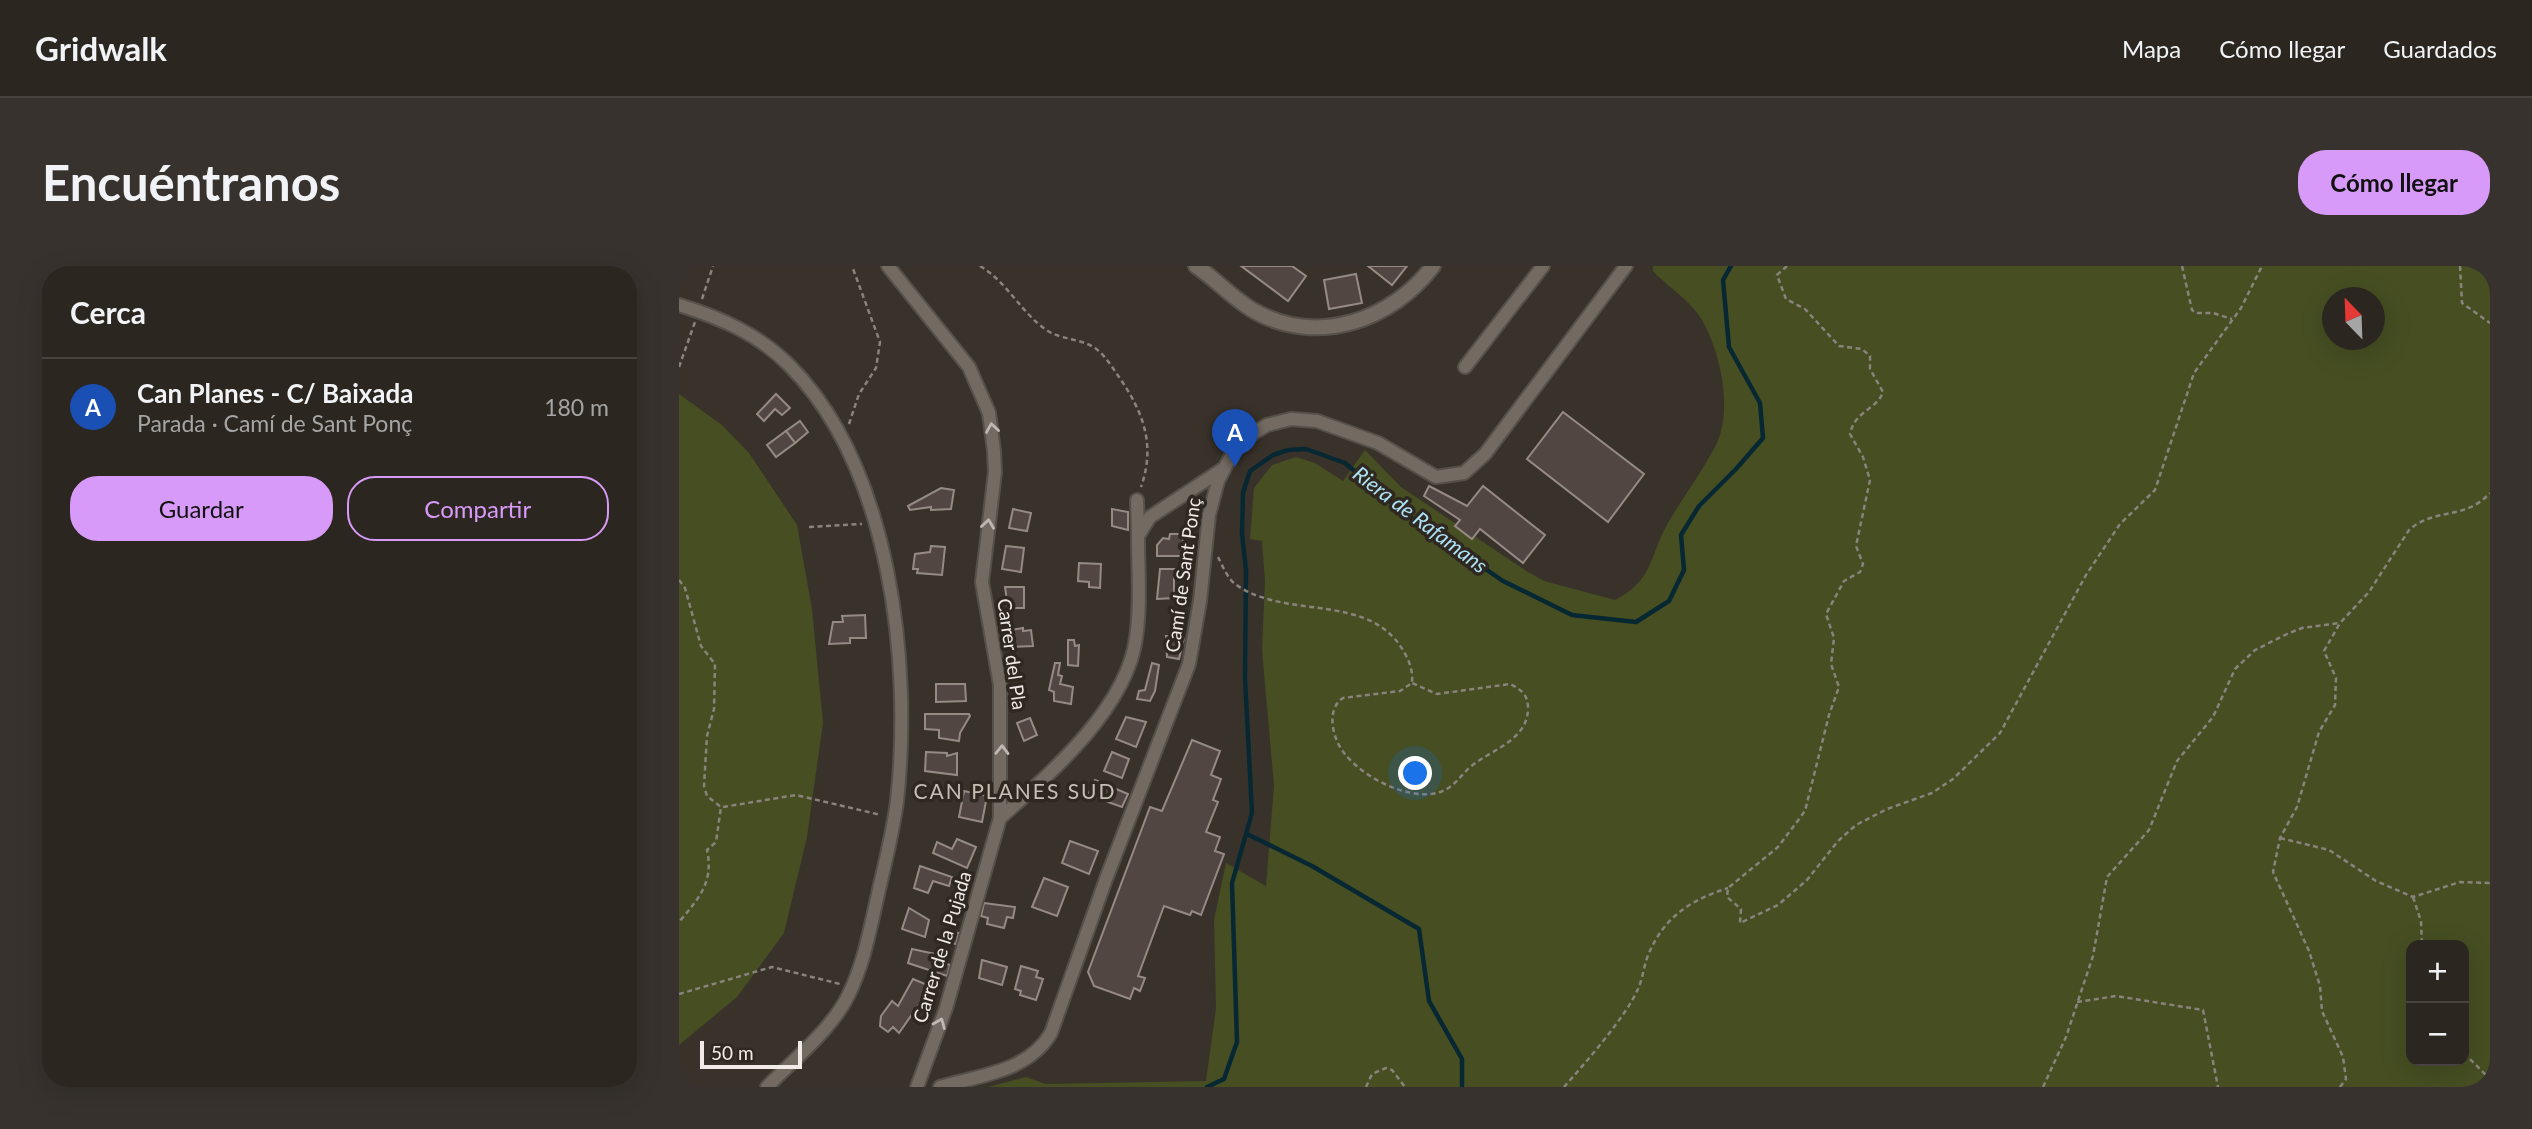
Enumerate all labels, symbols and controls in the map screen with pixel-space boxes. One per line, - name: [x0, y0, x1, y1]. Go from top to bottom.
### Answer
- text: Gridwalk: [35, 28, 167, 68]
- text: Mapa: [2122, 34, 2181, 63]
- text: Cómo llegar: [2219, 34, 2345, 63]
- text: Guardados: [2383, 34, 2497, 63]
- button: Cómo llegar: [2298, 150, 2490, 215]
- text: Encuéntranos: [42, 153, 340, 211]
- north arrow: [2322, 287, 2385, 350]
- text: Cerca: [70, 294, 146, 330]
- text: Can Planes - C/ Baixada: [137, 377, 413, 409]
- text: A: [85, 393, 101, 421]
- text: 180 m: [544, 393, 609, 421]
- text: Parada · Camí de Sant Ponç: [137, 409, 412, 437]
- pin: A: [1212, 409, 1258, 467]
- one-way arrow: [985, 422, 1000, 434]
- water label: Riera de Rafamans: [1349, 460, 1493, 577]
- button: Guardar: [70, 476, 333, 541]
- button: Compartir: [347, 476, 609, 541]
- street label: Camí de Sant Ponç: [1160, 496, 1205, 654]
- one-way arrow: [981, 518, 996, 530]
- street label: Carrer del Pla: [993, 597, 1032, 711]
- one-way arrow: [994, 744, 1009, 755]
- your location: [1398, 756, 1432, 790]
- district label: CAN PLANES SUD: [913, 778, 1117, 803]
- street label: Carrer de la Pujada: [908, 868, 976, 1025]
- map controls: [2406, 940, 2469, 1066]
- button: +: [2406, 940, 2469, 1003]
- button: −: [2406, 1003, 2469, 1066]
- one-way arrow: [932, 1017, 946, 1029]
- scale bar: [700, 1038, 801, 1070]
- text: 50 m: [711, 1041, 754, 1064]

